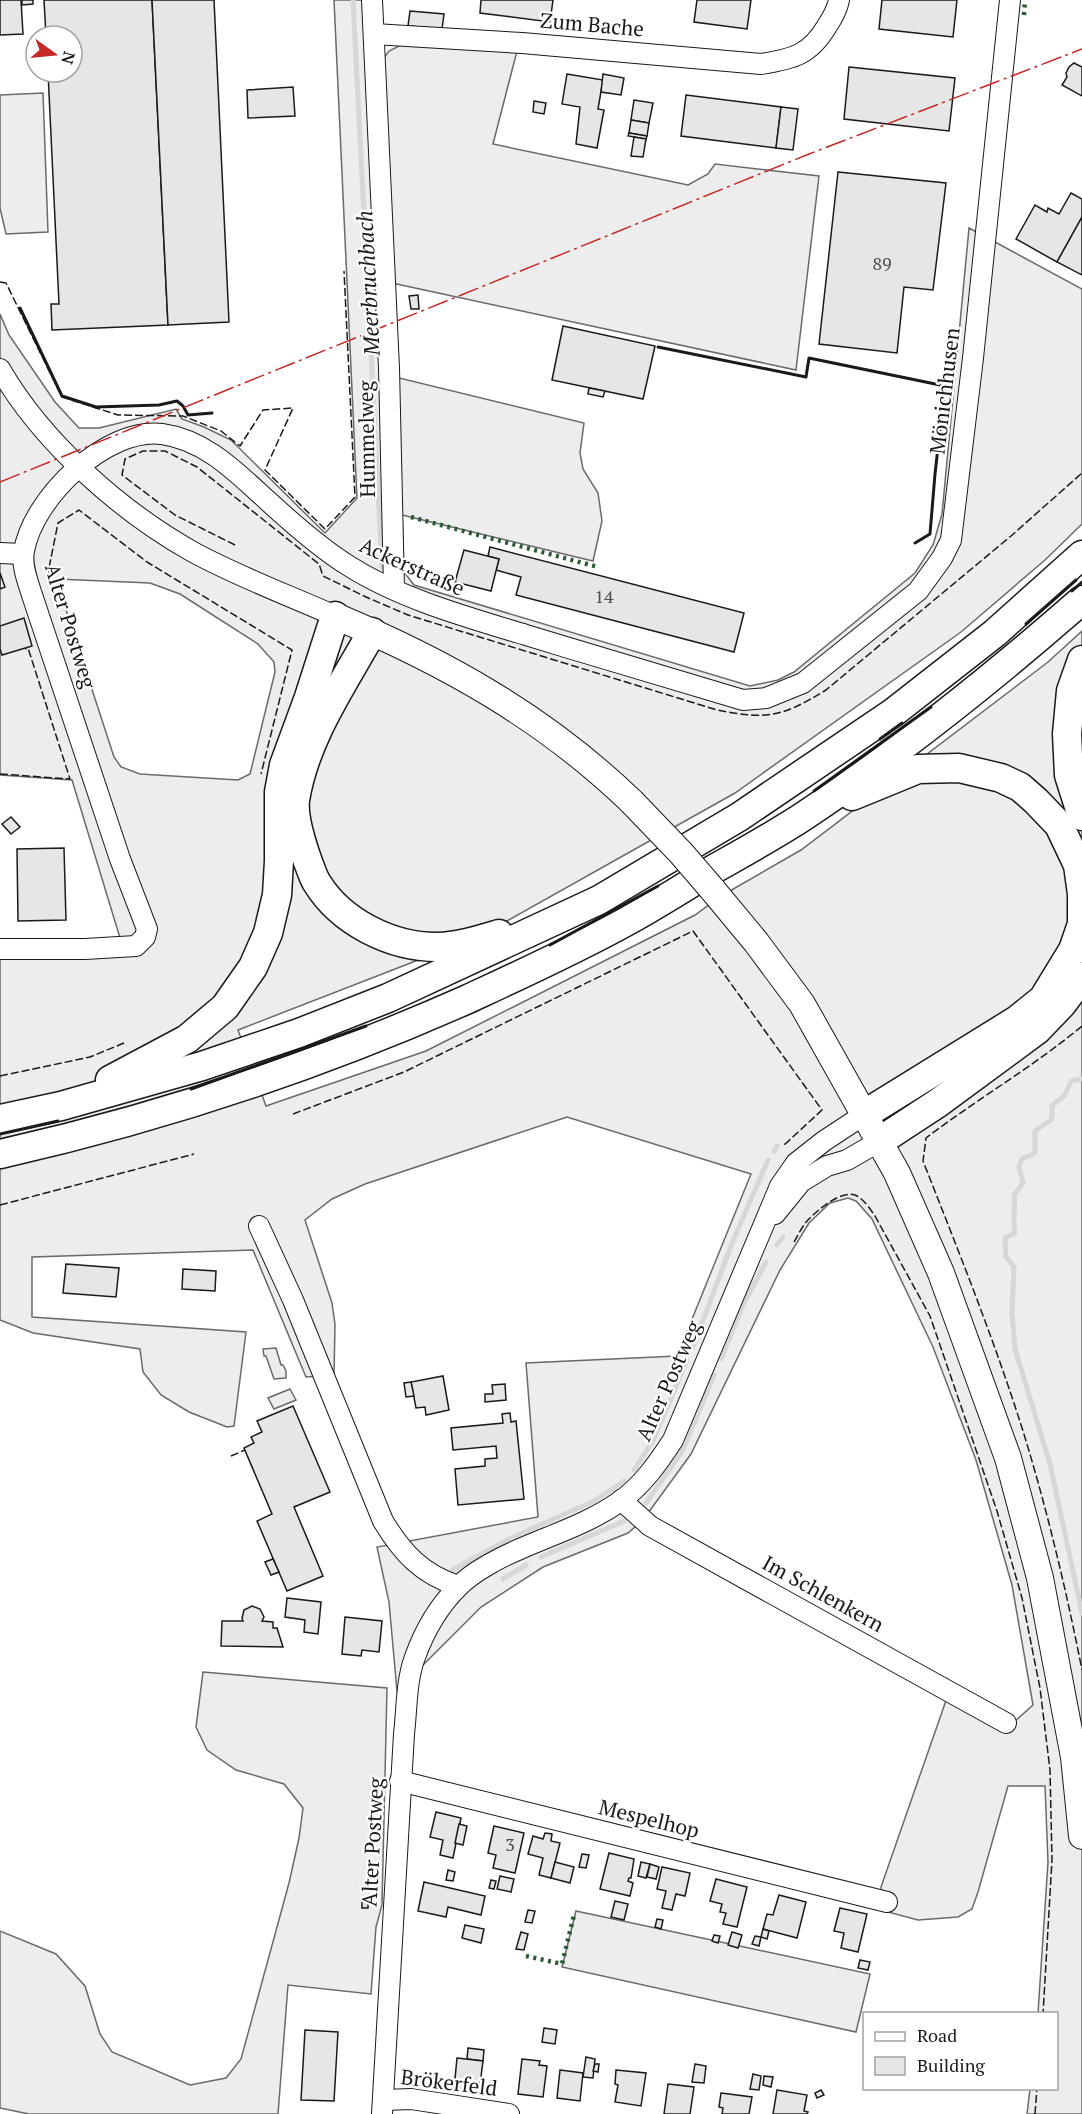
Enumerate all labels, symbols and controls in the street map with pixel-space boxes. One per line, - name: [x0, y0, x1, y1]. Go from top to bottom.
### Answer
- street label: Zum Bache: [539, 6, 645, 42]
- north arrow: [24, 24, 84, 84]
- text: N: [56, 49, 81, 67]
- water label: Meerbruchbach: [349, 210, 386, 357]
- house number: 89: [872, 251, 892, 275]
- street label: Mönichhusen: [922, 326, 966, 456]
- street label: Hummelweg: [351, 379, 381, 498]
- street label: Ackerstraße: [356, 530, 469, 602]
- street label: Alter Postweg: [39, 560, 104, 692]
- house number: 14: [594, 584, 614, 608]
- street label: Alter Postweg: [629, 1315, 708, 1445]
- street label: Im Schlenkern: [758, 1548, 890, 1638]
- street label: Alter Postweg: [355, 1776, 389, 1907]
- street label: Mespelhop: [596, 1792, 702, 1844]
- house number: 3: [505, 1832, 515, 1856]
- legend: [863, 2012, 1058, 2090]
- text: Road: [917, 2023, 957, 2047]
- text: Building: [917, 2053, 985, 2077]
- street label: Brökerfeld: [399, 2062, 499, 2102]

